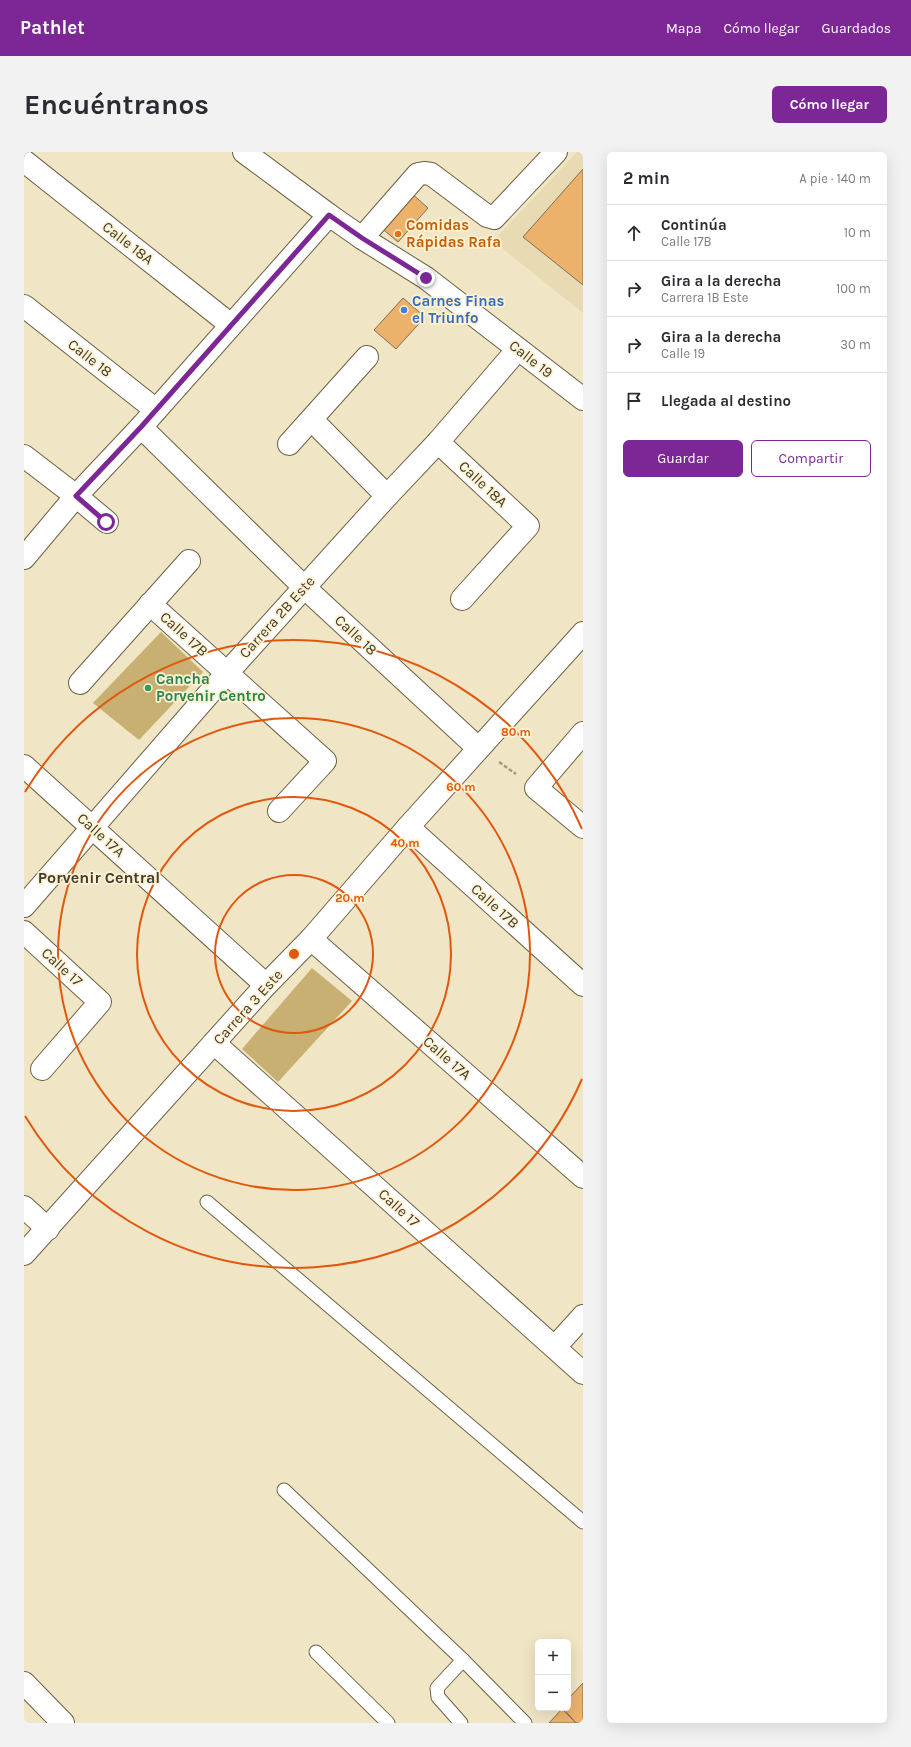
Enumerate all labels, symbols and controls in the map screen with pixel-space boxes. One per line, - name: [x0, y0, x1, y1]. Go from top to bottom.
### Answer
- text: Pathlet: [20, 17, 85, 39]
- text: Mapa: [666, 20, 701, 37]
- text: Cómo llegar: [723, 20, 799, 37]
- text: Guardados: [821, 20, 891, 37]
- button: Cómo llegar: [772, 86, 887, 123]
- text: Encuéntranos: [24, 88, 209, 121]
- text: 2 min: [623, 168, 670, 188]
- text: A pie · 140 m: [799, 171, 871, 186]
- place label: Comidas Rápidas Rafa: [406, 216, 501, 251]
- text: Continúa: [661, 216, 727, 234]
- street label: Calle 18A: [99, 217, 157, 269]
- icon: ahead: [623, 222, 645, 244]
- text: 10 m: [844, 225, 871, 240]
- marker: Comidas Rápidas Rafa: [393, 229, 403, 239]
- text: Calle 17B: [661, 234, 712, 249]
- route end: [417, 269, 435, 287]
- text: Gira a la derecha: [661, 272, 781, 290]
- icon: right: [623, 278, 645, 300]
- text: 100 m: [836, 281, 871, 296]
- text: Carrera 1B Este: [661, 290, 748, 305]
- place label: Carnes Finas el Triunfo: [412, 292, 504, 327]
- marker: Carnes Finas el Triunfo: [399, 305, 409, 315]
- text: Gira a la derecha: [661, 328, 781, 346]
- icon: right: [623, 334, 645, 356]
- street label: Calle 18: [64, 335, 116, 381]
- street label: Calle 19: [505, 336, 557, 382]
- text: 30 m: [840, 337, 871, 352]
- text: Calle 19: [661, 346, 705, 361]
- icon: arrive: [623, 390, 645, 412]
- text: Llegada al destino: [661, 392, 791, 410]
- button: Guardar: [623, 440, 743, 477]
- button: Compartir: [751, 440, 871, 477]
- street label: Calle 18A: [455, 457, 511, 511]
- route start: [97, 513, 115, 531]
- street label: Carrera 2B Este: [235, 572, 319, 662]
- street label: Calle 17B: [156, 608, 212, 660]
- street label: Calle 18: [331, 611, 381, 659]
- place label: Cancha Porvenir Centro: [156, 670, 266, 705]
- marker: Cancha Porvenir Centro: [143, 683, 153, 693]
- text: 80 m: [501, 725, 531, 739]
- text: 60 m: [446, 780, 476, 794]
- street label: Calle 17A: [74, 809, 129, 861]
- text: 40 m: [390, 836, 420, 850]
- district label: Porvenir Central: [38, 868, 160, 887]
- street label: Calle 17B: [467, 880, 523, 932]
- text: 20 m: [335, 891, 365, 905]
- street label: Calle 17: [38, 944, 86, 990]
- centre of rings: [287, 947, 301, 961]
- street label: Carrera 3 Este: [209, 966, 287, 1048]
- street label: Calle 17A: [419, 1032, 475, 1084]
- street label: Calle 17: [375, 1185, 423, 1231]
- map controls: [535, 1639, 571, 1711]
- button: +: [535, 1639, 571, 1675]
- button: −: [535, 1675, 571, 1711]

